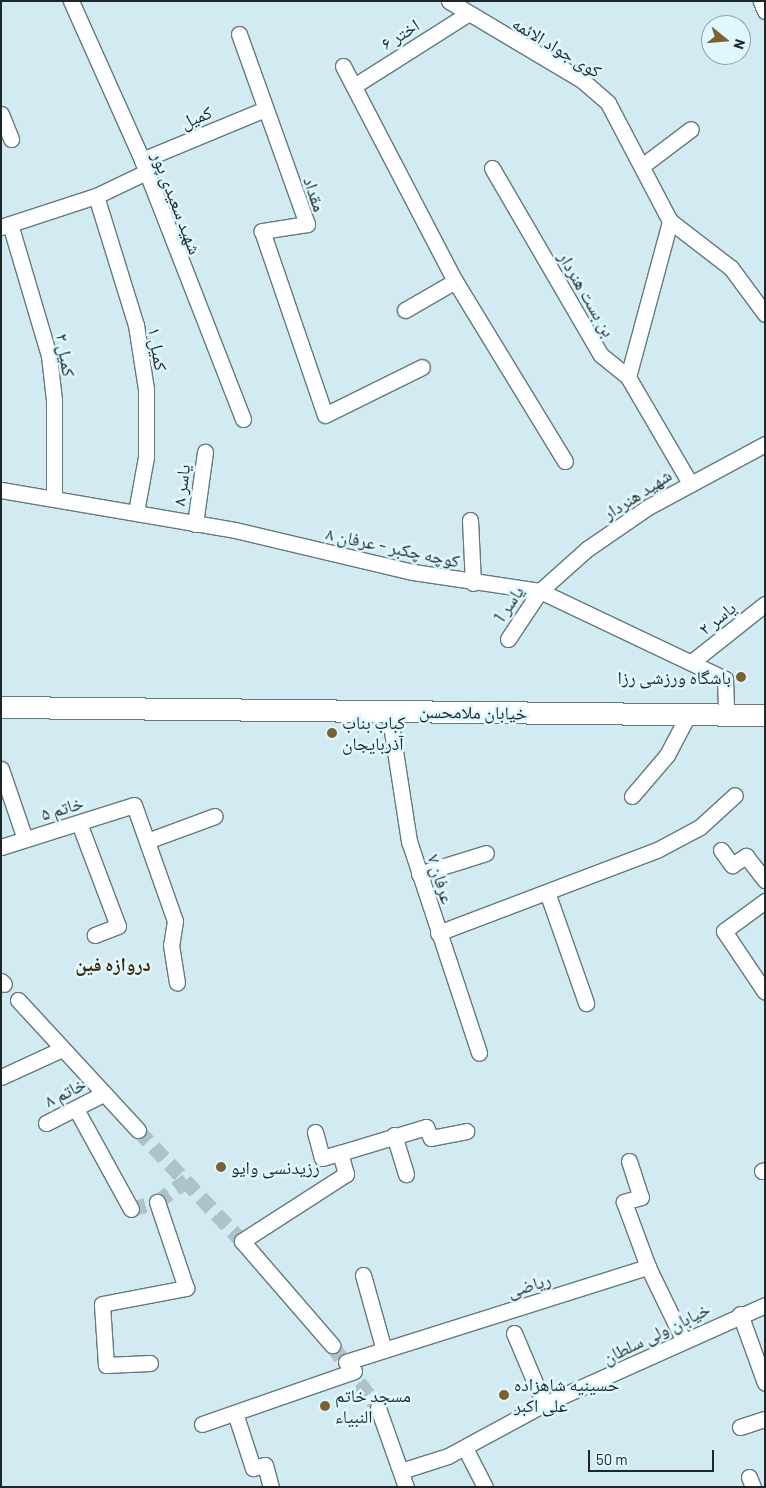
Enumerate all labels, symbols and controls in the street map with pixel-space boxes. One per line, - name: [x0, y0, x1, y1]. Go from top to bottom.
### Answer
- street label: کوی جواد الائمه: [509, 12, 605, 82]
- street label: اختر ۶: [377, 14, 423, 54]
- north arrow: [701, 15, 751, 65]
- text: N: [730, 37, 749, 51]
- street label: کمیل: [177, 101, 215, 133]
- street label: شهید سعیدی پور: [148, 149, 206, 257]
- street label: مقداد: [299, 174, 331, 214]
- street label: بن بست هنردار: [554, 248, 620, 340]
- street label: کمیل ۱: [144, 326, 172, 372]
- street label: کمیل ۲: [52, 332, 80, 378]
- street label: یاسر ۸: [168, 463, 194, 507]
- street label: شهید هنردار: [599, 464, 675, 524]
- street label: کوچه چکبر - عرفان ۸: [324, 522, 462, 572]
- street label: یاسر 1: [488, 581, 528, 627]
- street label: یاسر ۲: [694, 597, 740, 639]
- place label: باشگاه ورزشی رزا: [618, 666, 731, 688]
- marker: باشگاه ورزشی رزا: [735, 671, 747, 683]
- street label: خیابان ملامحسن: [419, 700, 527, 724]
- place label: کباب بناب آذربایجان: [342, 712, 405, 754]
- marker: کباب بناب آذربایجان: [326, 727, 338, 739]
- street label: خاتم ۵: [38, 791, 86, 825]
- street label: عرفان ۷: [423, 852, 459, 906]
- district label: دروازه فین: [75, 953, 151, 975]
- street label: خاتم ۸: [41, 1073, 89, 1111]
- place label: رزیدنسی وایو: [231, 1156, 320, 1178]
- marker: رزیدنسی وایو: [215, 1161, 227, 1173]
- street label: ریاضی: [505, 1268, 553, 1302]
- street label: خیابان ولی سلطان: [599, 1298, 713, 1368]
- place label: حسینیه شاهزاده علی اکبر: [514, 1374, 619, 1416]
- place label: مسجد خاتم النبیاء: [335, 1385, 411, 1428]
- marker: حسینیه شاهزاده علی اکبر: [498, 1389, 510, 1401]
- marker: مسجد خاتم النبیاء: [319, 1400, 331, 1412]
- scale bar: [591, 1440, 717, 1472]
- text: 50 m: [596, 1450, 628, 1468]

